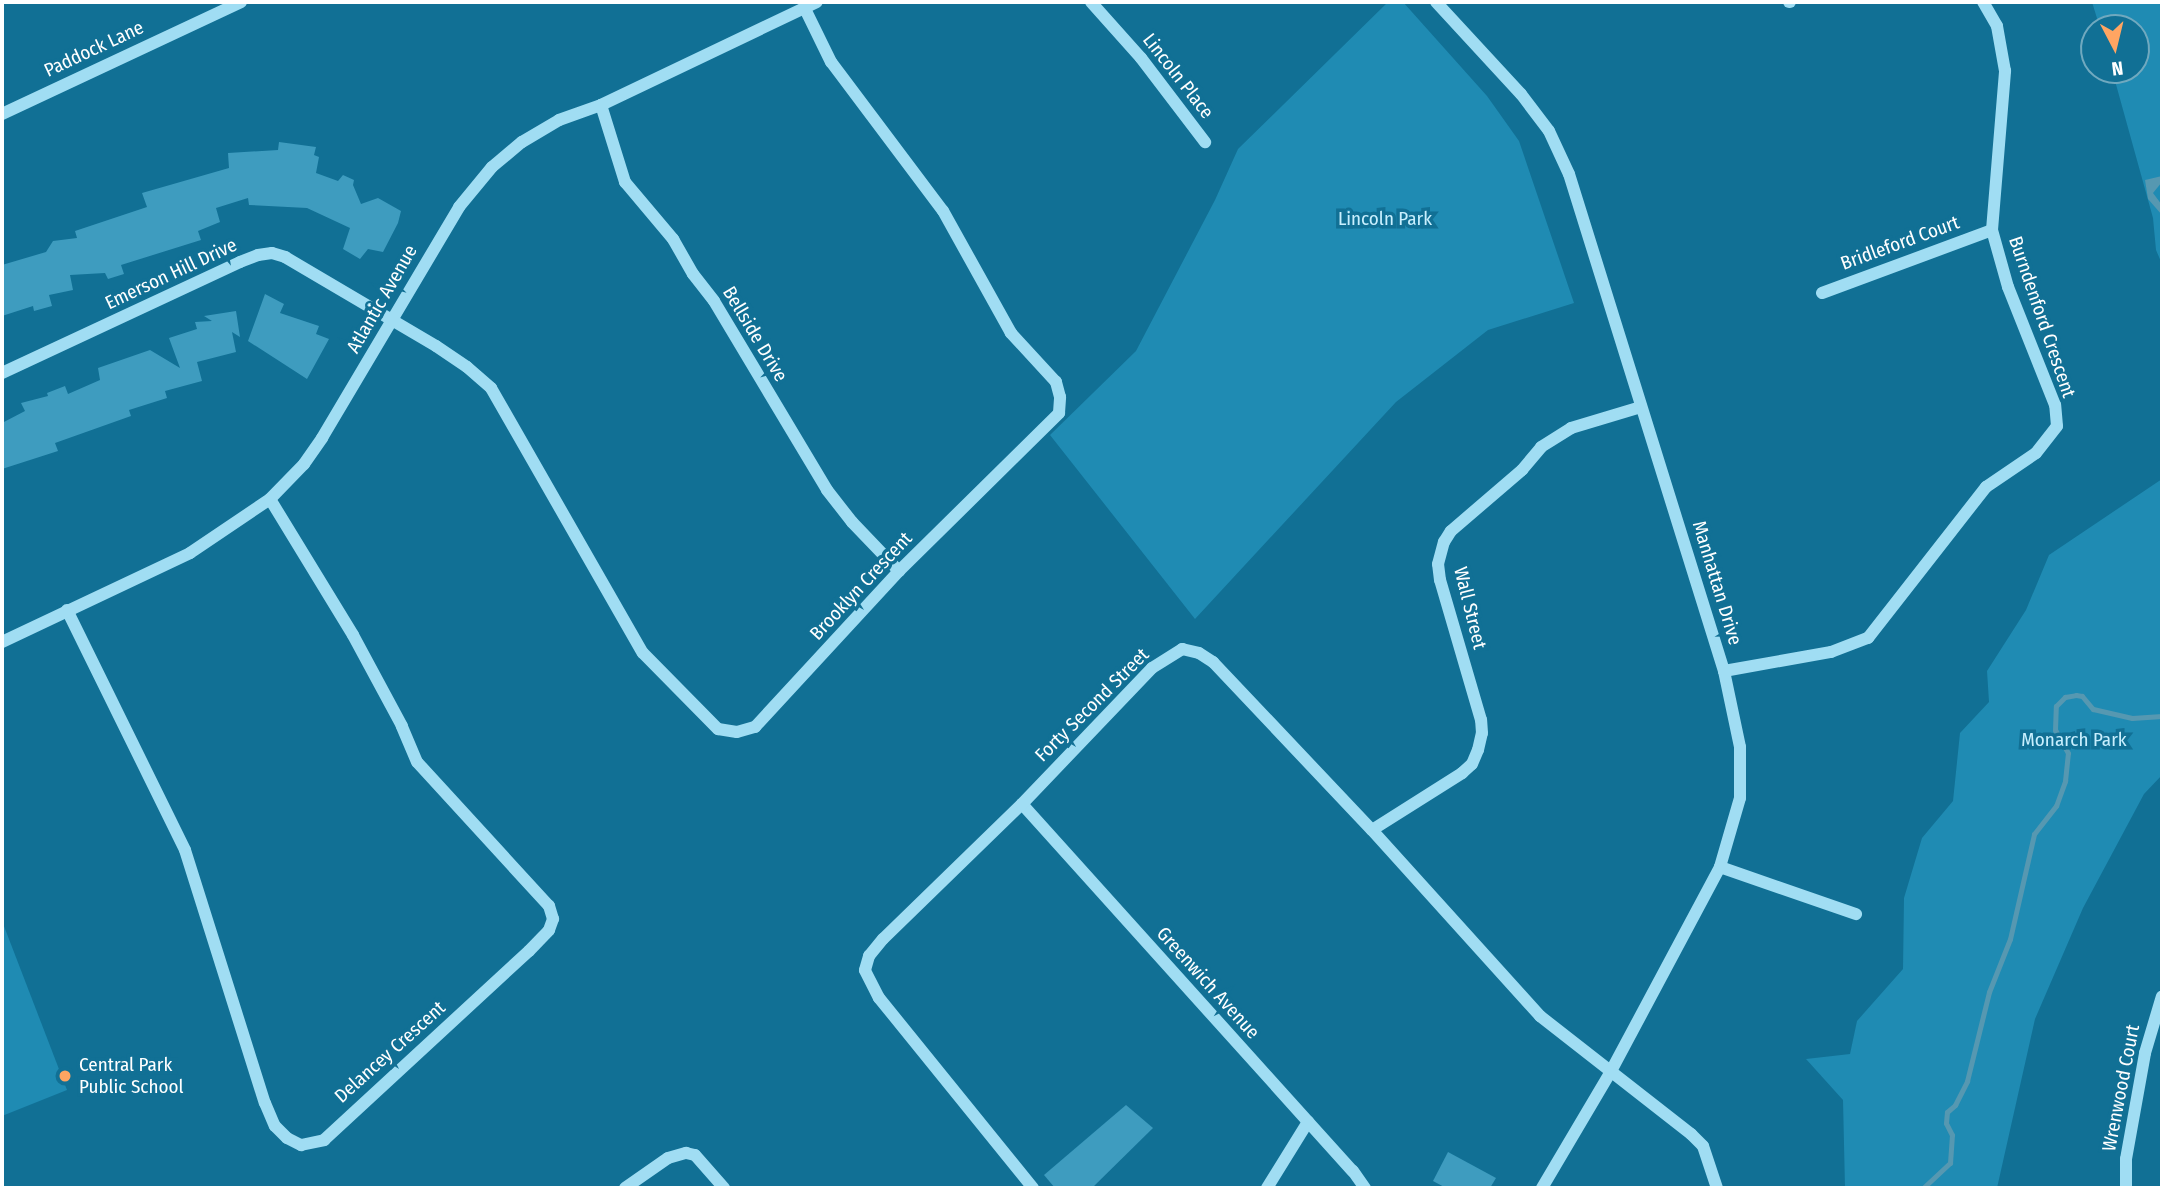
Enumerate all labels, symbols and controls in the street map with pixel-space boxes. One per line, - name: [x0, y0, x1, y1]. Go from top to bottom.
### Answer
- north arrow: [2080, 14, 2150, 84]
- street label: Paddock Lane: [41, 16, 147, 82]
- street label: Lincoln Place: [1138, 29, 1218, 123]
- text: N: [2110, 56, 2124, 80]
- park label: Lincoln Park: [1338, 208, 1432, 230]
- street label: Bridleford Court: [1838, 211, 1962, 275]
- street label: Burndenford Crescent: [2004, 233, 2080, 401]
- street label: Emerson Hill Drive: [102, 234, 240, 314]
- street label: Atlantic Avenue: [342, 241, 422, 357]
- street label: Bellside Drive: [718, 282, 792, 386]
- street label: Manhattan Drive: [1687, 518, 1747, 648]
- street label: Brooklyn Crescent: [805, 527, 917, 645]
- street label: Wall Street: [1449, 564, 1491, 652]
- street label: Forty Second Street: [1030, 643, 1154, 767]
- park label: Monarch Park: [2021, 729, 2127, 751]
- street label: Greenwich Avenue: [1152, 922, 1264, 1044]
- street label: Delancey Crescent: [330, 996, 450, 1108]
- street label: Wrenwood Court: [2098, 1023, 2144, 1153]
- place label: Central Park Public School: [79, 1054, 183, 1098]
- marker: Central Park Public School: [57, 1068, 73, 1084]

